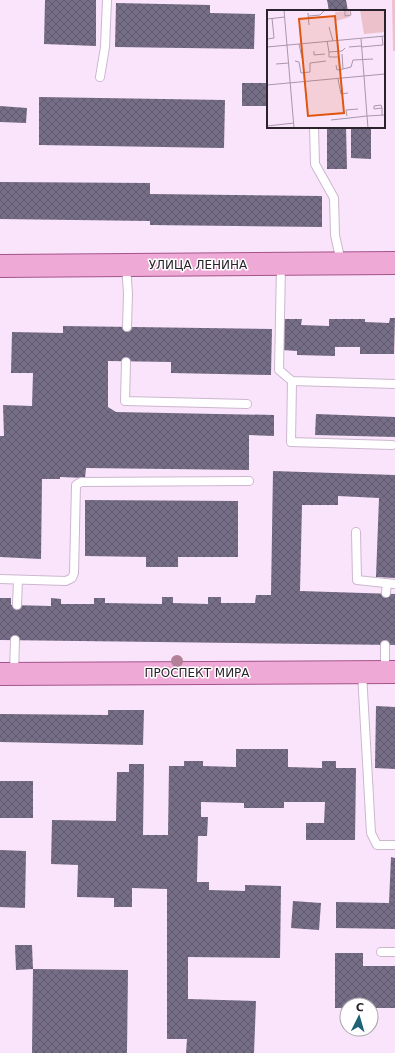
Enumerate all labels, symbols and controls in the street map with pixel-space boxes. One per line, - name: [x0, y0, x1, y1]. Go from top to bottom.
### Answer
- inset map: [267, 10, 385, 128]
- street label: УЛИЦА ЛЕНИНА: [149, 258, 248, 272]
- street label: ПРОСПЕКТ МИРА: [144, 666, 250, 680]
- north arrow: [339, 997, 379, 1037]
- text: С: [355, 1001, 364, 1014]

